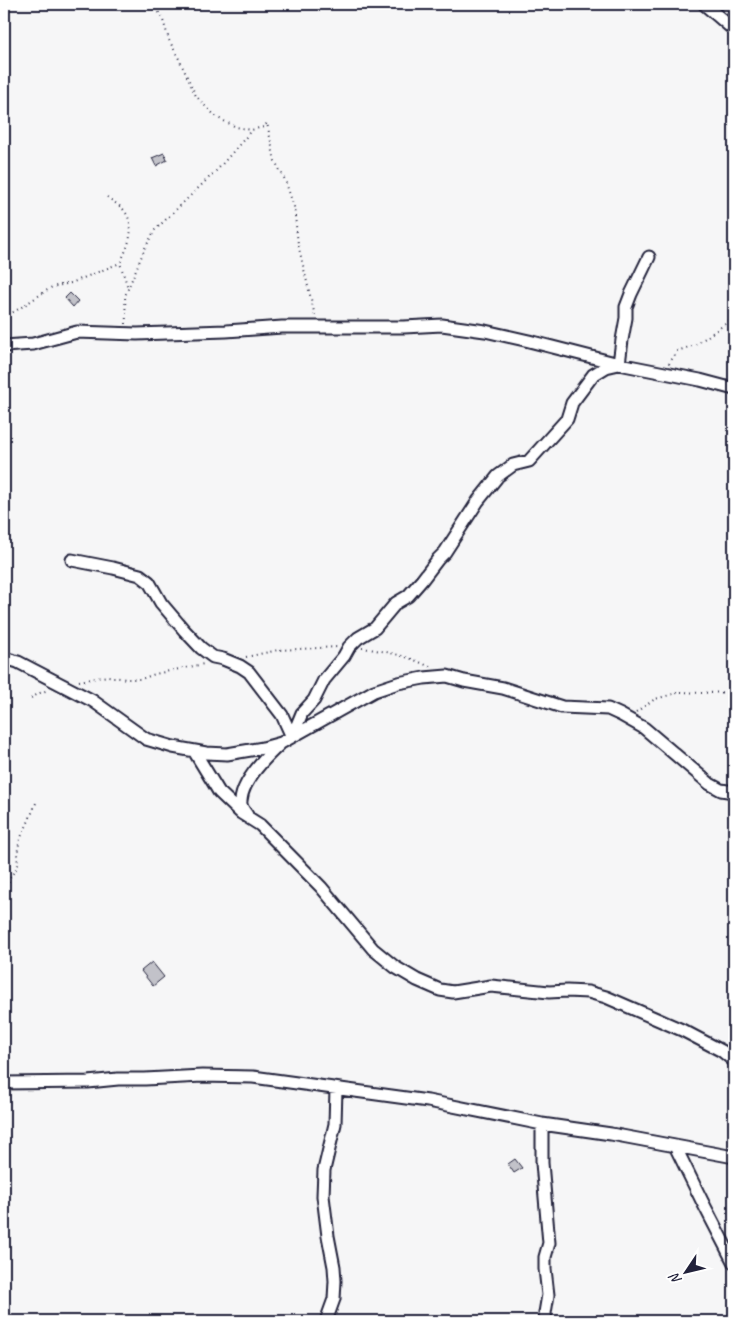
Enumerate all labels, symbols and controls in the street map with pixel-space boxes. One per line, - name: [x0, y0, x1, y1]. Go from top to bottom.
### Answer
- north arrow: [660, 1248, 710, 1298]
- text: N: [665, 1269, 685, 1288]

